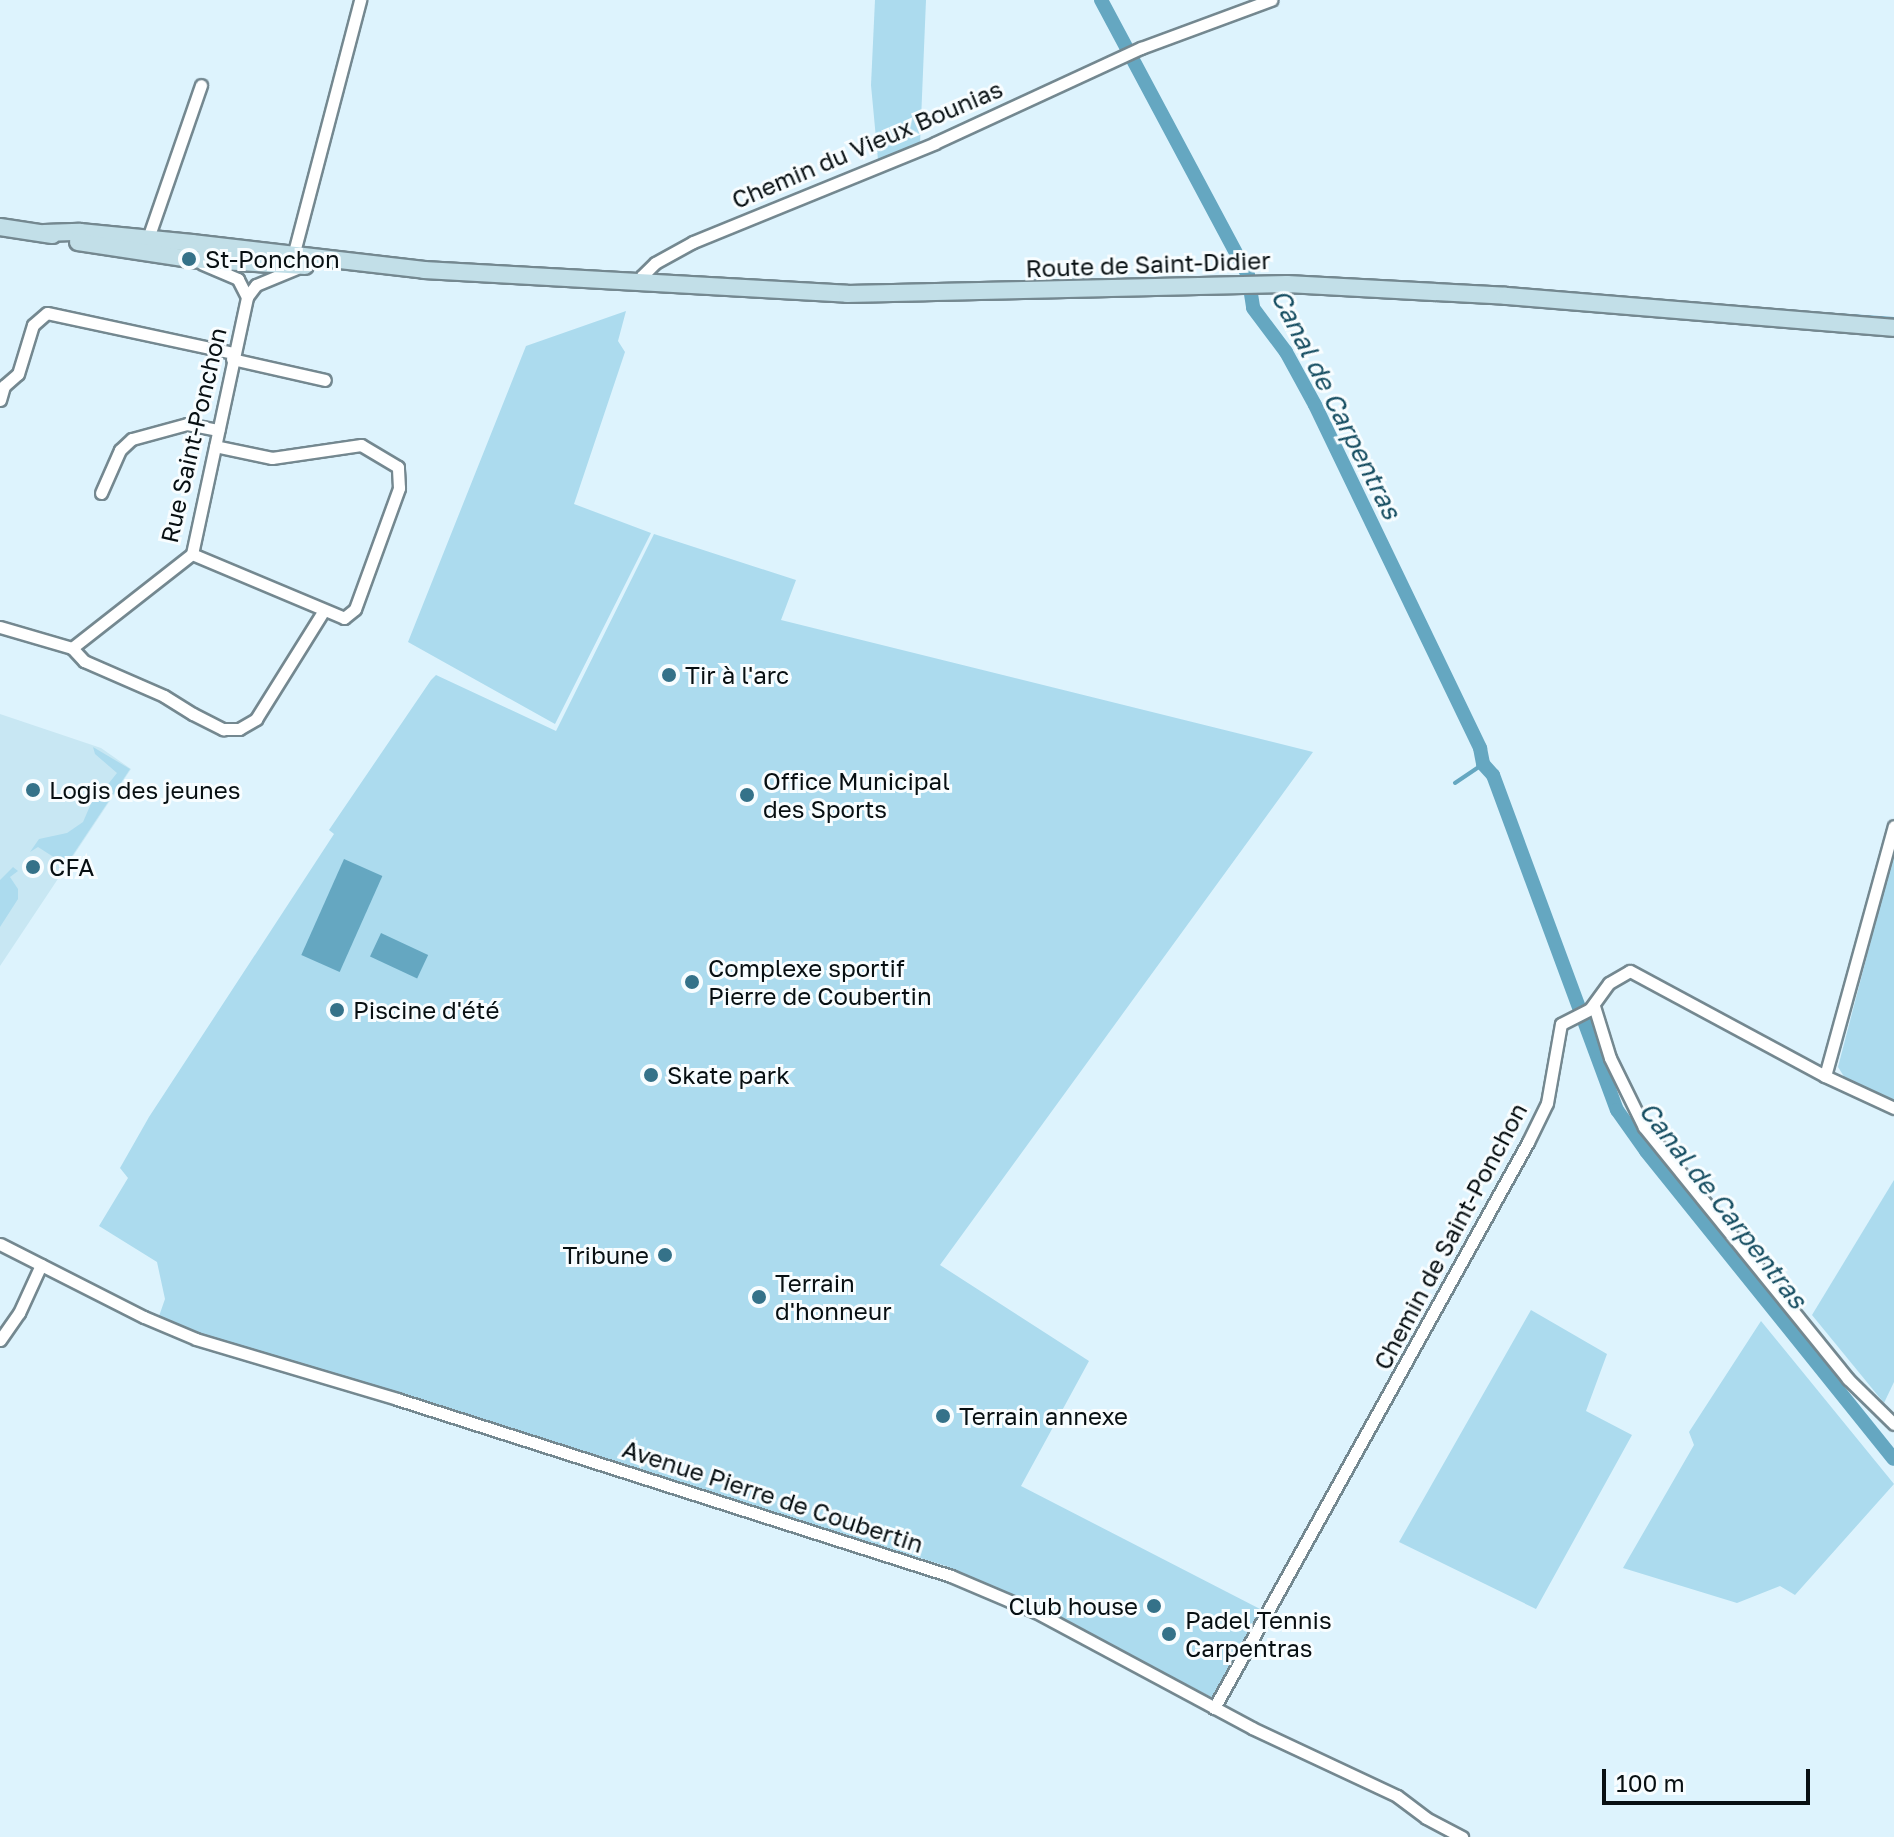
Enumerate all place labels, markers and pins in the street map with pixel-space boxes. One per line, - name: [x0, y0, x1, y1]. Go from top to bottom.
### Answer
- place label: St-Ponchon: [205, 245, 340, 273]
- marker: St-Ponchon: [180, 250, 198, 268]
- place label: Tir à l'arc: [685, 661, 789, 689]
- marker: Tir à l'arc: [660, 666, 678, 684]
- place label: Office Municipal des Sports: [763, 767, 950, 823]
- place label: Logis des jeunes: [49, 776, 240, 804]
- marker: Logis des jeunes: [24, 781, 42, 799]
- marker: Office Municipal des Sports: [738, 786, 756, 804]
- place label: CFA: [49, 853, 94, 881]
- marker: CFA: [24, 858, 42, 876]
- place label: Complexe sportif Pierre de Coubertin: [708, 954, 932, 1010]
- marker: Complexe sportif Pierre de Coubertin: [683, 973, 701, 991]
- place label: Piscine d'été: [353, 996, 499, 1024]
- marker: Piscine d'été: [328, 1001, 346, 1019]
- place label: Skate park: [667, 1061, 790, 1089]
- marker: Skate park: [642, 1066, 660, 1084]
- place label: Tribune: [563, 1241, 649, 1269]
- marker: Tribune: [656, 1246, 674, 1264]
- place label: Terrain d'honneur: [775, 1269, 892, 1325]
- marker: Terrain d'honneur: [750, 1288, 768, 1306]
- place label: Terrain annexe: [959, 1402, 1128, 1430]
- marker: Terrain annexe: [934, 1407, 952, 1425]
- place label: Club house: [1008, 1592, 1138, 1620]
- marker: Club house: [1145, 1597, 1163, 1615]
- place label: Padel Tennis Carpentras: [1185, 1606, 1332, 1662]
- marker: Padel Tennis Carpentras: [1160, 1625, 1178, 1643]

